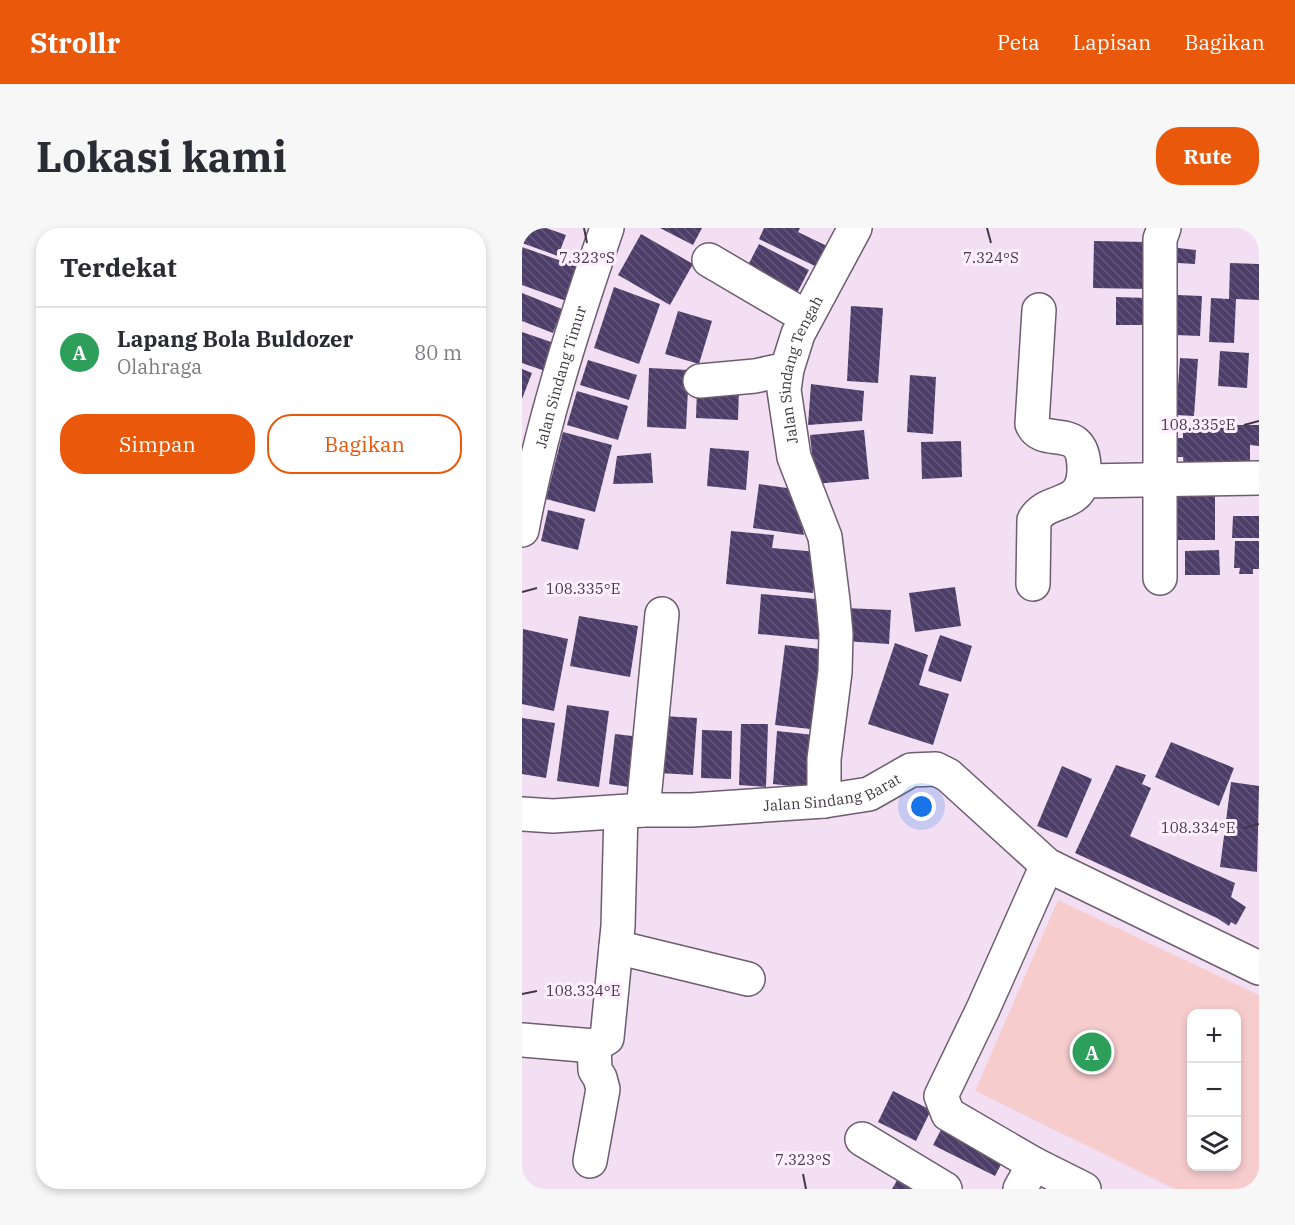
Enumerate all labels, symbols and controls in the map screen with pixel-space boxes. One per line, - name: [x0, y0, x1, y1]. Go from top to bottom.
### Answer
- text: Strollr: [30, 24, 120, 61]
- text: Peta: [997, 28, 1040, 56]
- text: Lapisan: [1073, 28, 1151, 56]
- text: Bagikan: [1184, 28, 1265, 56]
- button: Rute: [1156, 127, 1259, 185]
- text: Lokasi kami: [36, 129, 287, 184]
- text: 7.323°S: [559, 248, 615, 267]
- text: 7.324°S: [963, 248, 1019, 267]
- text: Terdekat: [60, 250, 177, 284]
- street label: Jalan Sindang Tengah: [775, 292, 827, 445]
- street label: Jalan Sindang Timur: [531, 303, 590, 450]
- text: Lapang Bola Buldozer: [117, 324, 353, 353]
- text: A: [73, 339, 86, 366]
- text: 80 m: [414, 339, 462, 366]
- text: Olahraga: [117, 353, 202, 380]
- button: Simpan: [60, 414, 255, 474]
- button: Bagikan: [267, 414, 462, 474]
- text: 108.335°E: [1161, 415, 1235, 434]
- text: 108.335°E: [546, 579, 620, 598]
- street label: Jalan Sindang Barat: [763, 769, 903, 815]
- your location: [907, 792, 936, 821]
- text: 108.334°E: [1161, 818, 1235, 837]
- text: 108.334°E: [546, 981, 620, 1000]
- map controls: [1187, 1009, 1241, 1171]
- button: +: [1187, 1009, 1241, 1063]
- pin: A: [1072, 1030, 1112, 1074]
- button: −: [1187, 1063, 1241, 1117]
- button: layers: [1187, 1117, 1241, 1171]
- text: 7.323°S: [775, 1150, 831, 1169]

